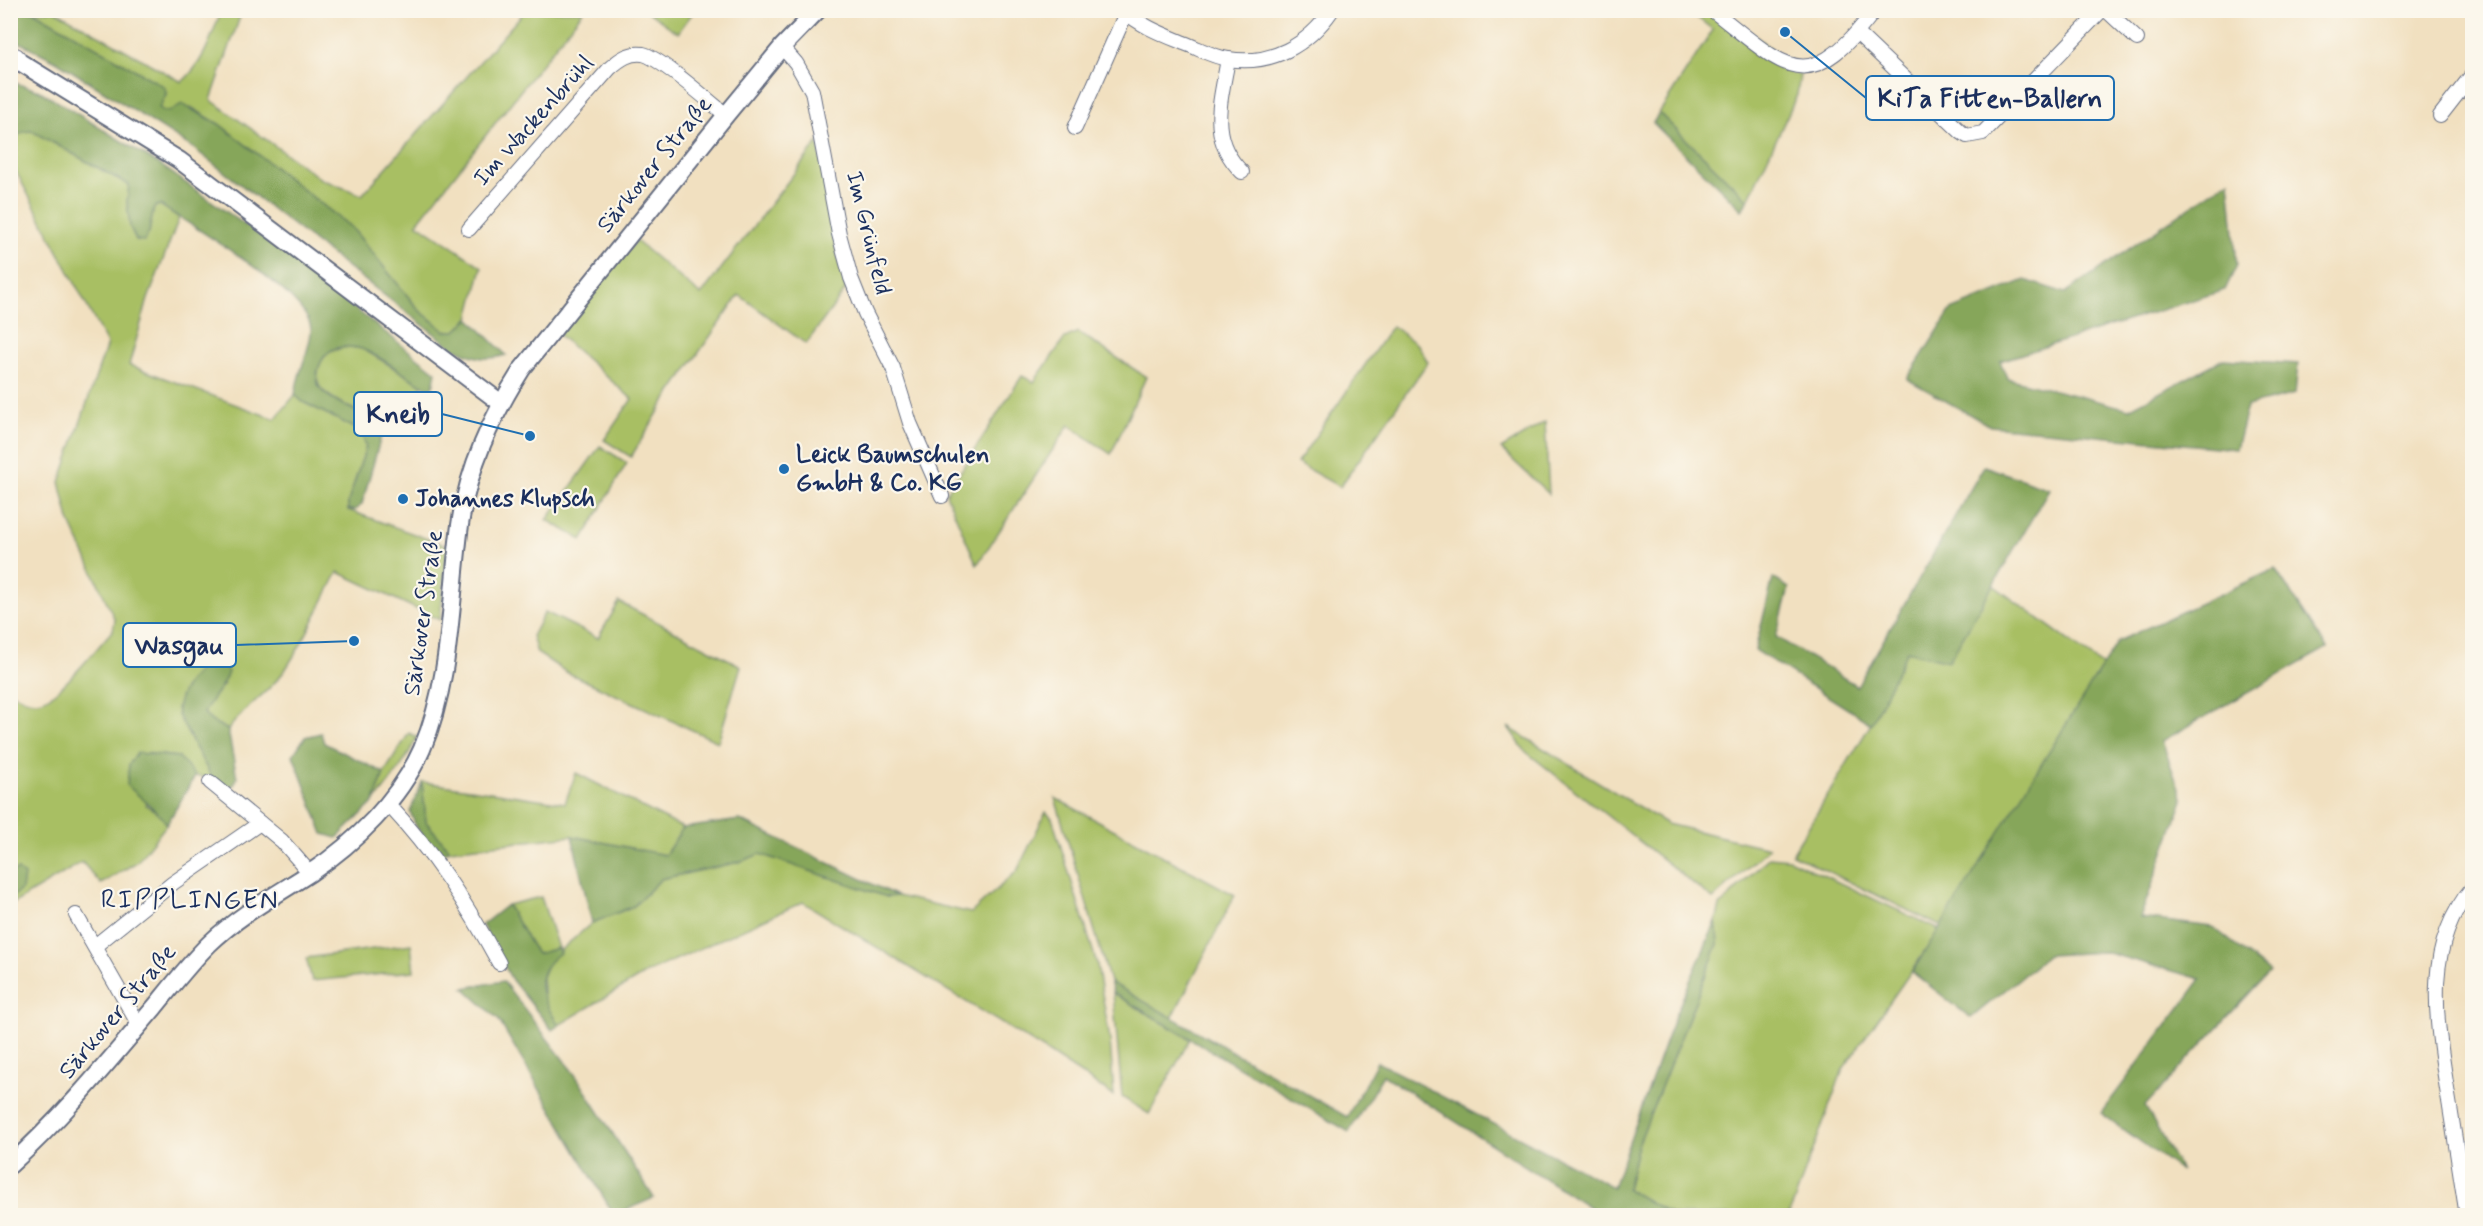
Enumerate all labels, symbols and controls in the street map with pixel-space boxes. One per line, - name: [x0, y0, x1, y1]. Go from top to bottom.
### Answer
- street label: Im Wackenbrühl: [467, 49, 601, 193]
- callout: KiTa Fitten-Ballern: [1866, 76, 2114, 120]
- text: KiTa Fitten-Ballern: [1878, 83, 2102, 117]
- street label: Särkover Straße: [590, 90, 720, 240]
- street label: Im Grünfeld: [838, 168, 898, 298]
- callout: Kneib: [354, 392, 442, 436]
- text: Kneib: [366, 399, 430, 433]
- place label: Leick Baumschulen GmbH & Co. KG: [796, 440, 989, 499]
- marker: Leick Baumschulen GmbH & Co. KG: [777, 462, 791, 476]
- place label: Johannes Klupsch: [415, 484, 595, 515]
- marker: Johannes Klupsch: [396, 492, 410, 506]
- street label: Särkover Straße: [397, 528, 451, 698]
- callout: Wasgau: [123, 623, 236, 667]
- text: Wasgau: [134, 630, 224, 667]
- district label: RIPPLINGEN: [101, 883, 279, 918]
- street label: Särkover Straße: [52, 938, 184, 1086]

